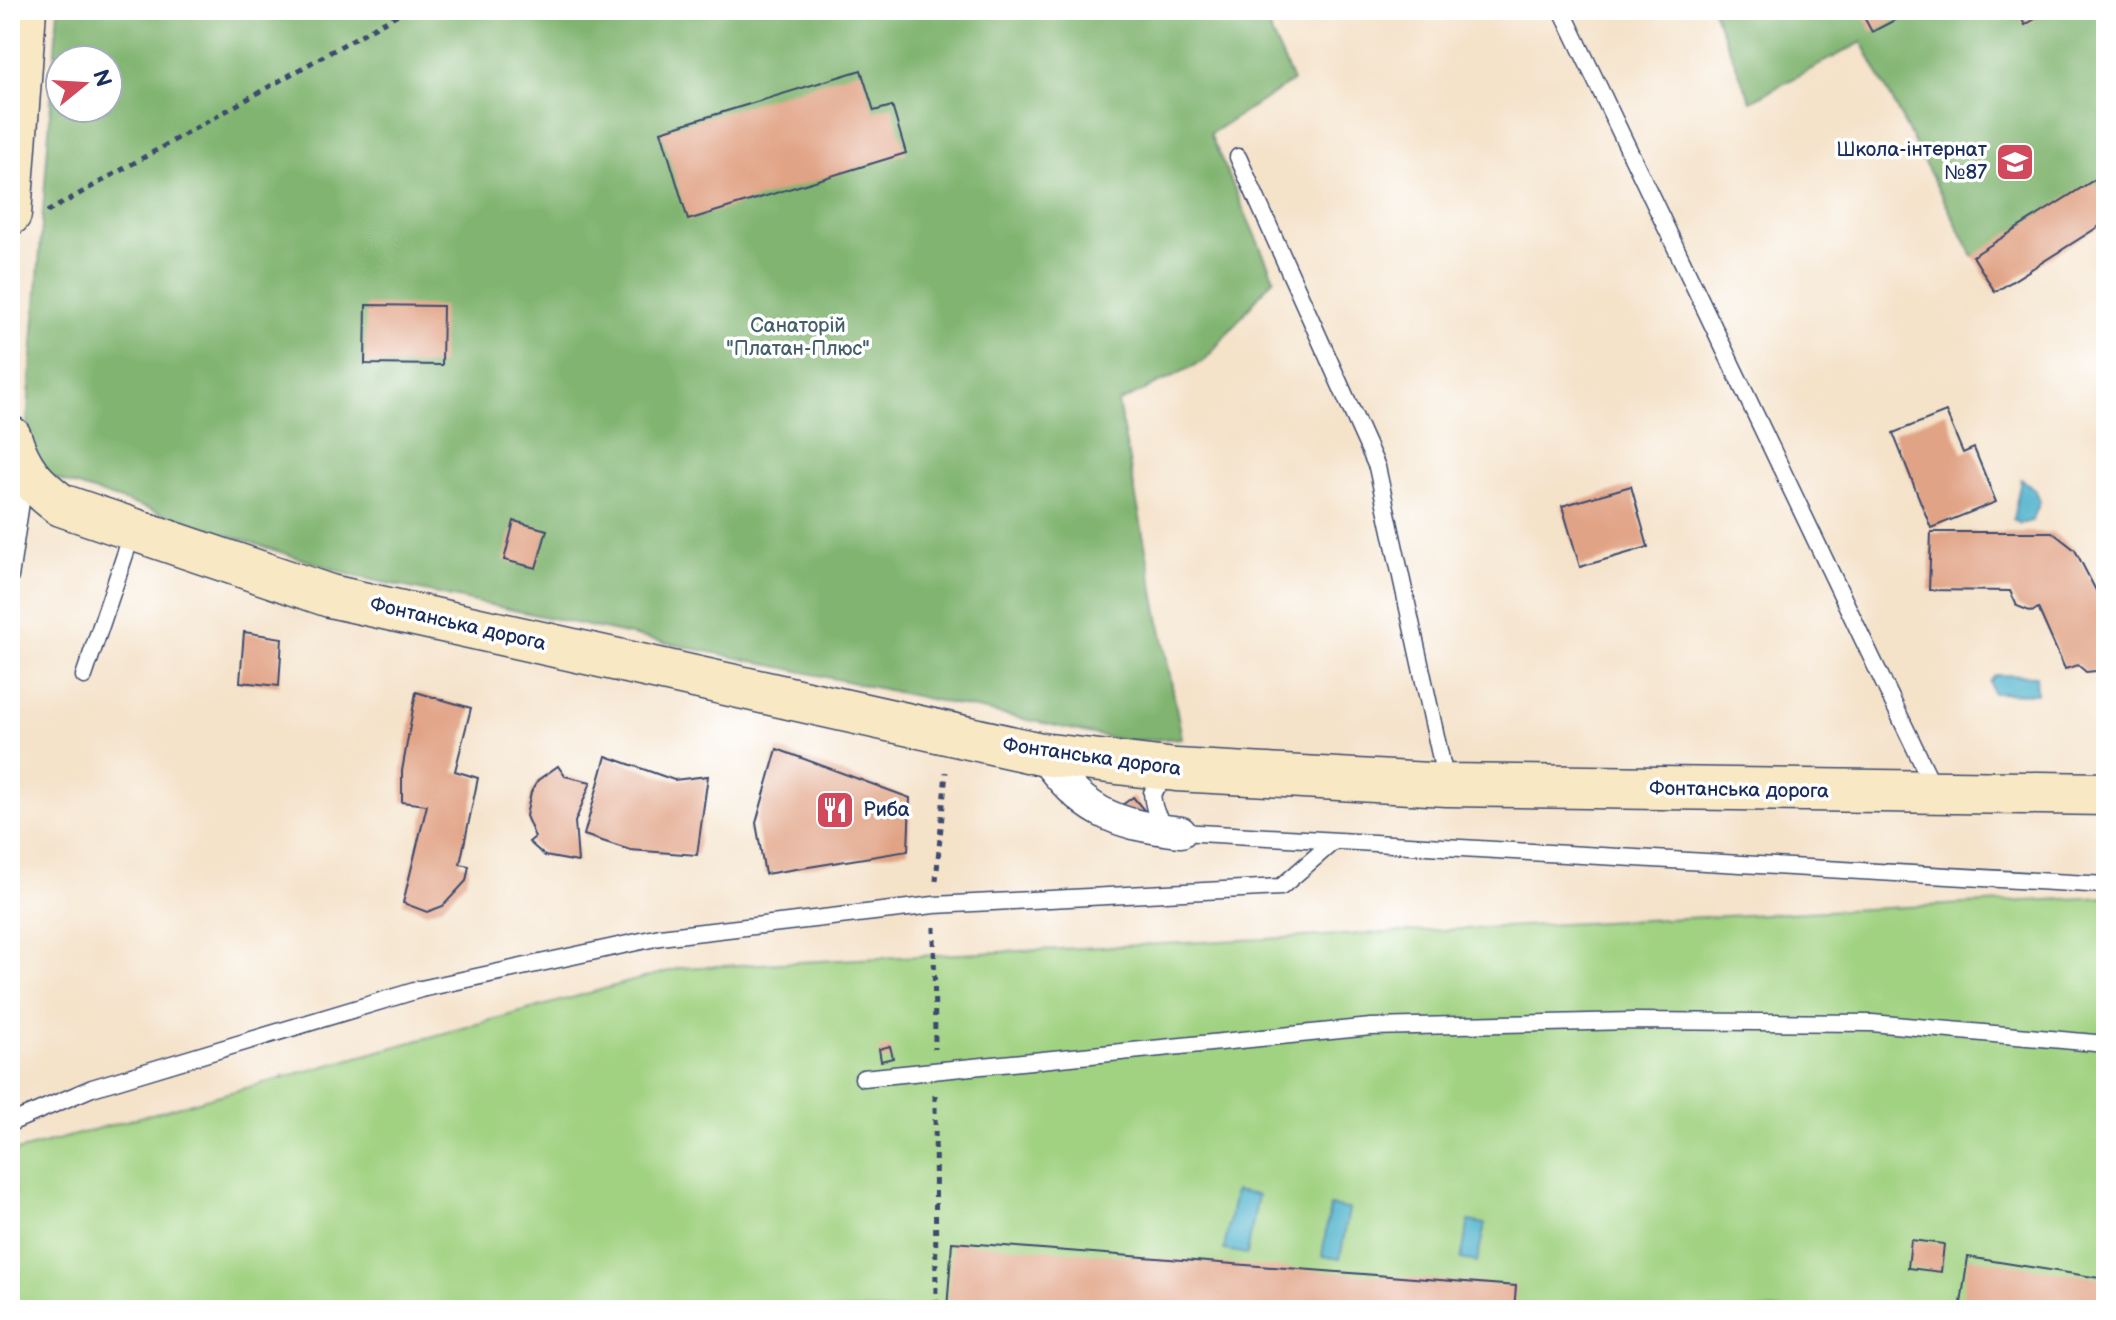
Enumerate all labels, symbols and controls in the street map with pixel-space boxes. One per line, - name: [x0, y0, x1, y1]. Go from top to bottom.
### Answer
- north arrow: [44, 44, 124, 124]
- text: N: [86, 66, 117, 90]
- place label: Школа-інтернат №87: [1836, 138, 1988, 185]
- school or university icon: Школа-інтернат №87: [1994, 141, 2036, 183]
- park label: Санаторій "Платан-Плюс": [726, 314, 870, 361]
- street label: Фонтанська дорога: [368, 592, 549, 656]
- street label: Фонтанська дорога: [1001, 733, 1183, 781]
- street label: Фонтанська дорога: [1649, 776, 1829, 804]
- restaurant icon: Риба: [814, 789, 856, 831]
- place label: Риба: [863, 798, 910, 822]

